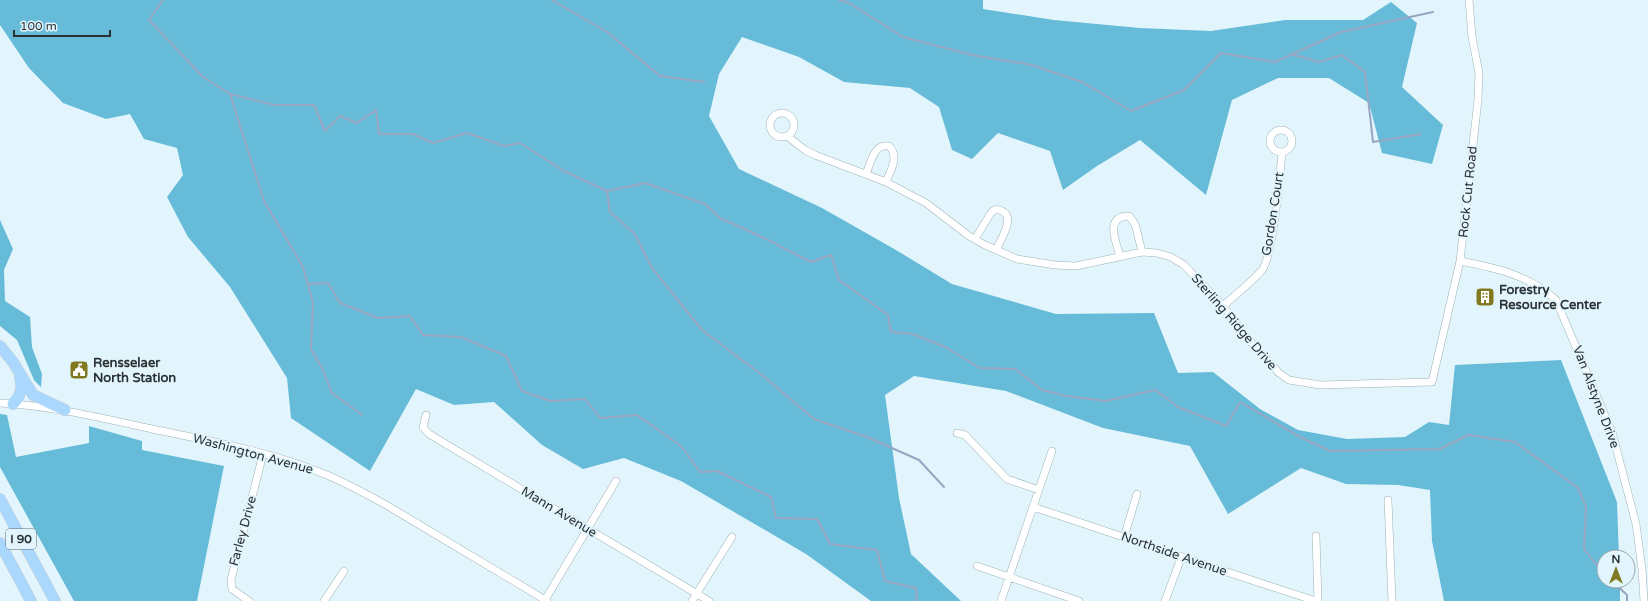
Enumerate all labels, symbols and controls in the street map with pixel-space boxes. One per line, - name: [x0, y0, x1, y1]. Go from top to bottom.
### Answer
- scale bar: [14, 12, 110, 38]
- text: 100 m: [20, 19, 57, 33]
- street label: Rock Cut Road: [1455, 145, 1481, 239]
- street label: Gordon Court: [1258, 171, 1288, 257]
- street label: Sterling Ridge Drive: [1188, 270, 1280, 374]
- place label: Forestry Resource Center: [1499, 282, 1602, 313]
- building icon: Forestry Resource Center: [1474, 286, 1496, 308]
- street label: Van Alstyne Drive: [1569, 343, 1623, 451]
- place label: Rensselaer North Station: [93, 355, 176, 386]
- public building icon: Rensselaer North Station: [68, 359, 90, 381]
- street label: Washington Avenue: [191, 430, 315, 478]
- street label: Mann Avenue: [518, 483, 600, 541]
- street label: Farley Drive: [226, 494, 260, 568]
- street label: Northside Avenue: [1119, 528, 1229, 580]
- road number: I 90: [6, 529, 36, 549]
- north arrow: [1596, 549, 1636, 589]
- text: N: [1612, 553, 1620, 566]

